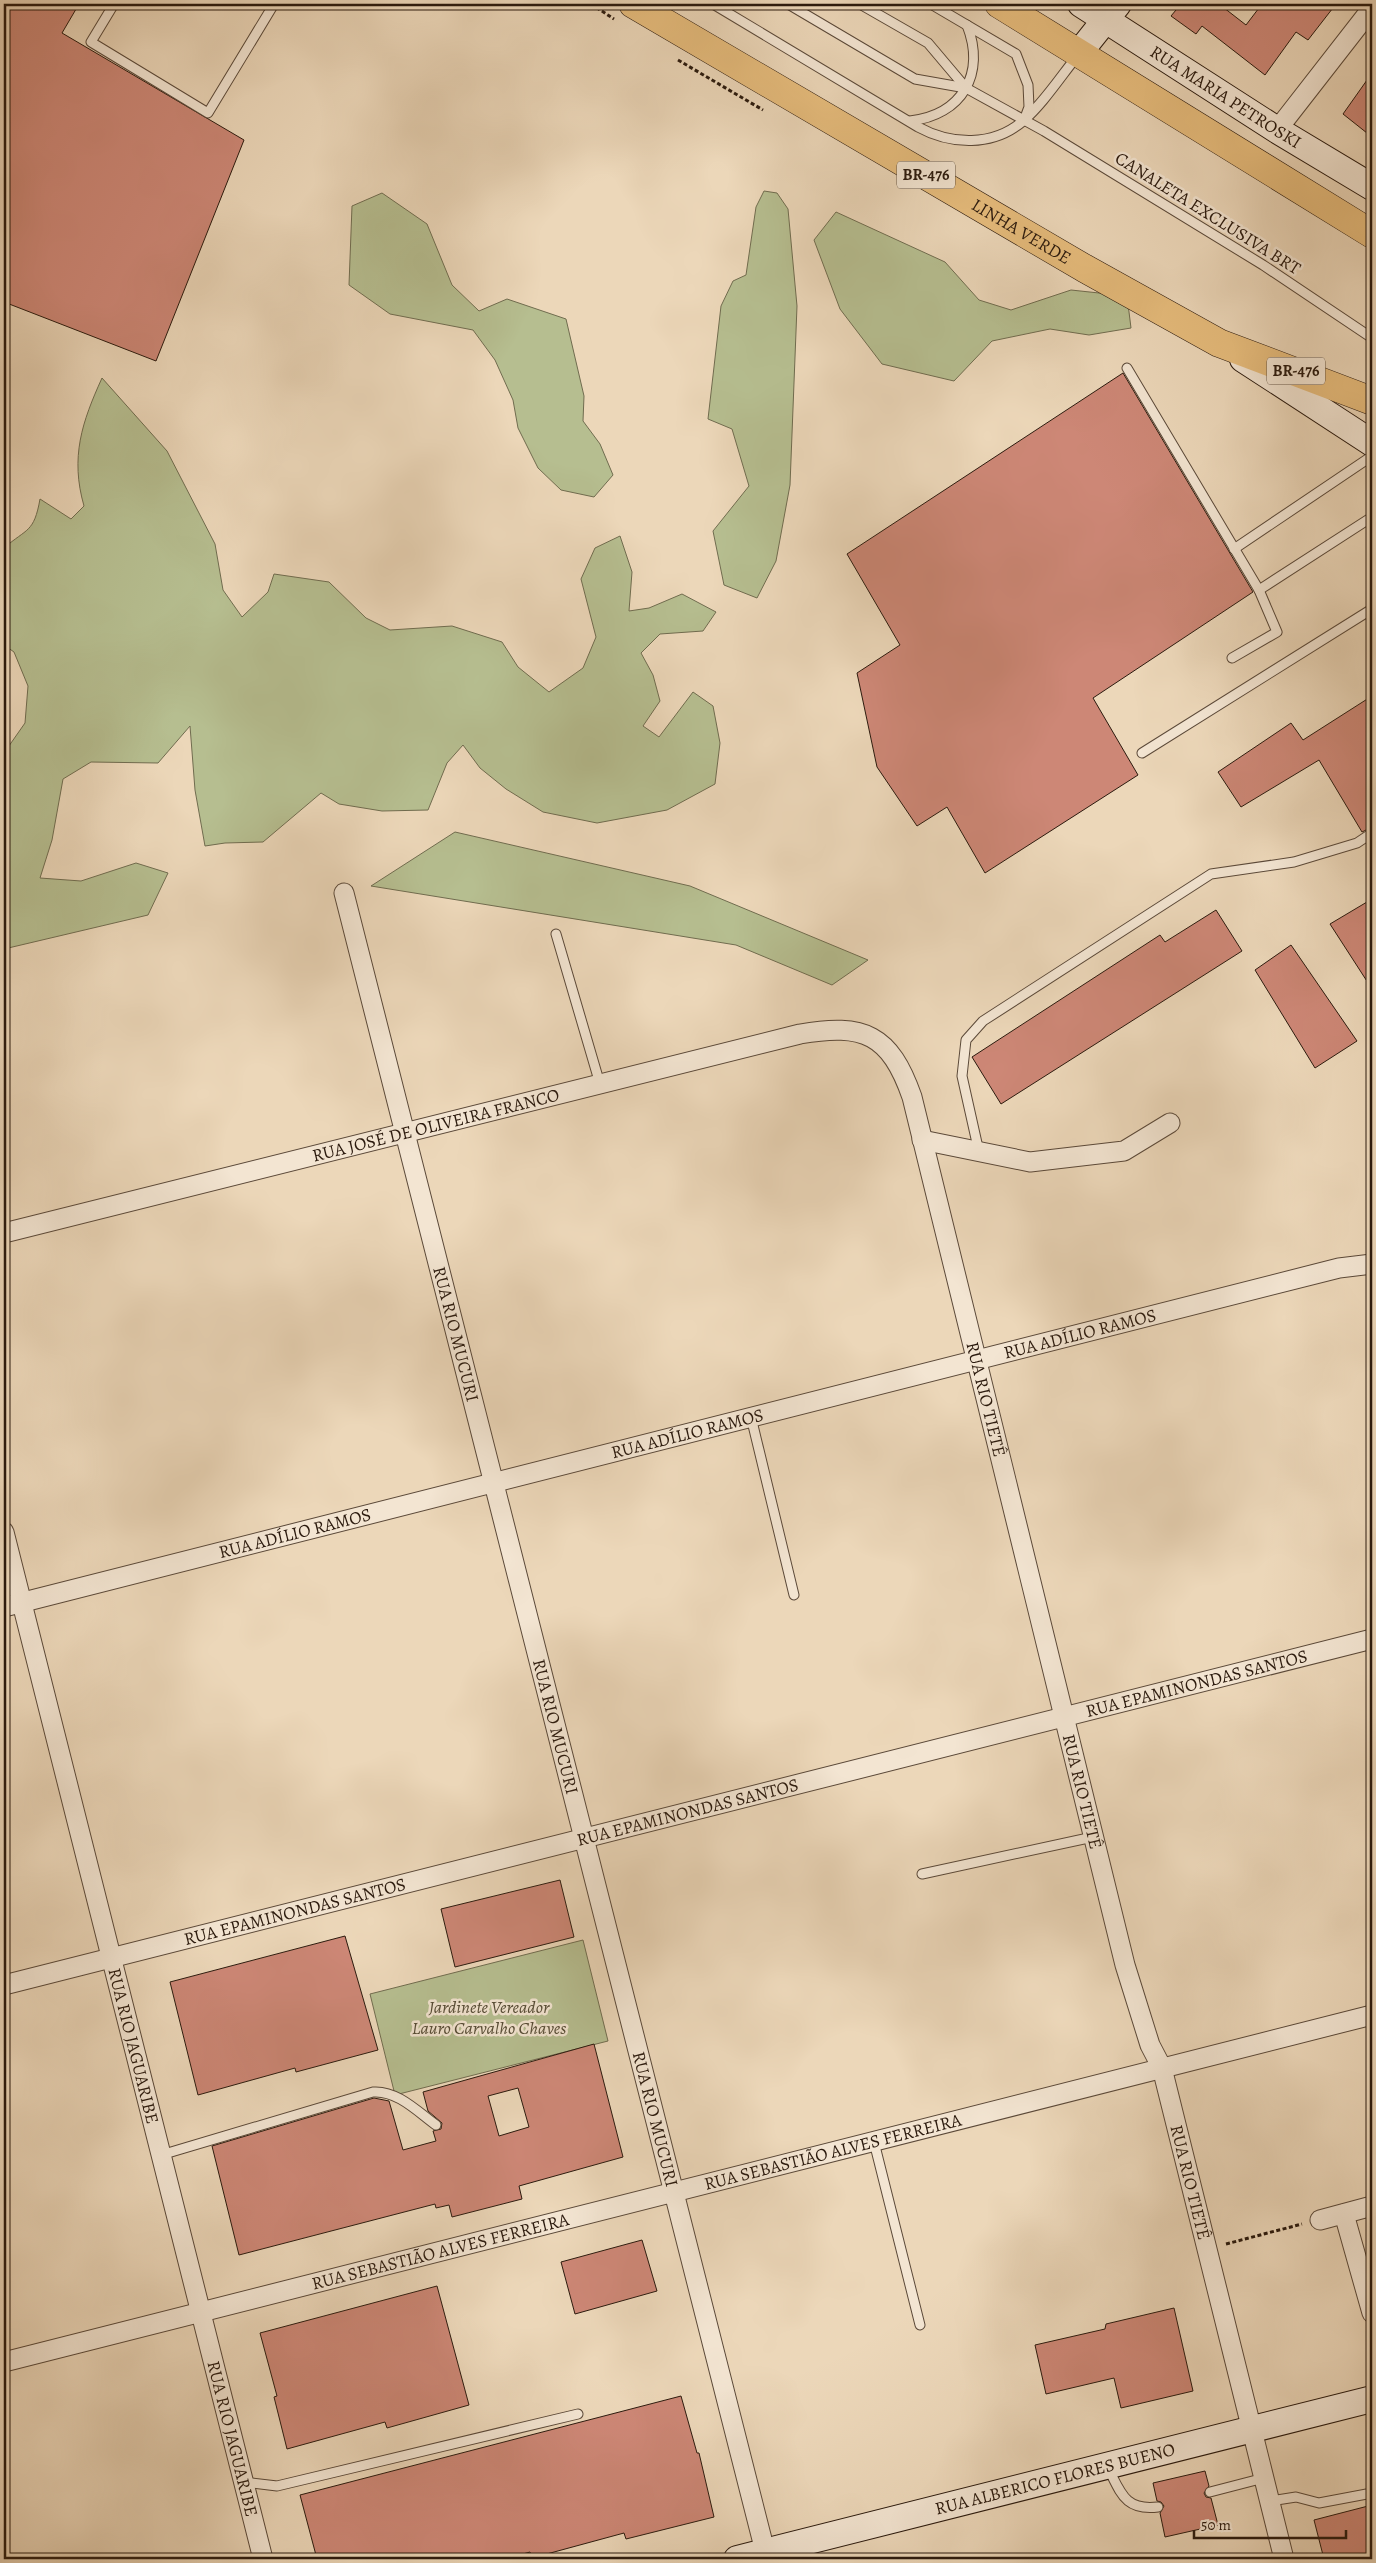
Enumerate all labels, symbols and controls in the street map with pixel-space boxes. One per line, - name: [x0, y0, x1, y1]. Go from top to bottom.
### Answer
- street label: RUA MARIA PETROSKI: [1146, 40, 1306, 154]
- street label: CANALETA EXCLUSIVA BRT: [1111, 146, 1305, 280]
- road number: BR-476: [897, 162, 955, 188]
- street label: LINHA VERDE: [967, 193, 1076, 270]
- road number: BR-476: [1267, 358, 1325, 384]
- street label: RUA JOSÉ DE OLIVEIRA FRANCO: [310, 1083, 562, 1168]
- street label: RUA RIO MUCURI: [427, 1264, 485, 1404]
- street label: RUA ADÍLIO RAMOS: [1001, 1303, 1159, 1365]
- street label: RUA RIO TIETÊ: [960, 1339, 1012, 1459]
- street label: RUA ADÍLIO RAMOS: [609, 1403, 766, 1464]
- street label: RUA ADÍLIO RAMOS: [216, 1502, 374, 1564]
- street label: RUA EPAMINONDAS SANTOS: [1083, 1644, 1310, 1723]
- street label: RUA RIO MUCURI: [527, 1656, 584, 1797]
- street label: RUA RIO TIETÊ: [1057, 1731, 1108, 1852]
- street label: RUA EPAMINONDAS SANTOS: [574, 1773, 801, 1852]
- street label: RUA EPAMINONDAS SANTOS: [181, 1872, 408, 1951]
- street label: RUA RIO JAGUARIBE: [102, 1965, 165, 2126]
- park label: Jardinete Vereador Lauro Carvalho Chaves: [412, 1995, 566, 2040]
- street label: RUA RIO MUCURI: [627, 2049, 684, 2189]
- street label: RUA SEBASTIÃO ALVES FERREIRA: [702, 2108, 964, 2196]
- street label: RUA RIO TIETÊ: [1165, 2122, 1216, 2242]
- street label: RUA SEBASTIÃO ALVES FERREIRA: [309, 2207, 572, 2296]
- street label: RUA RIO JAGUARIBE: [201, 2358, 264, 2519]
- street label: RUA ALBERICO FLORES BUENO: [932, 2437, 1178, 2521]
- scale bar: [1194, 2508, 1346, 2540]
- text: 50 m: [1201, 2515, 1231, 2535]

